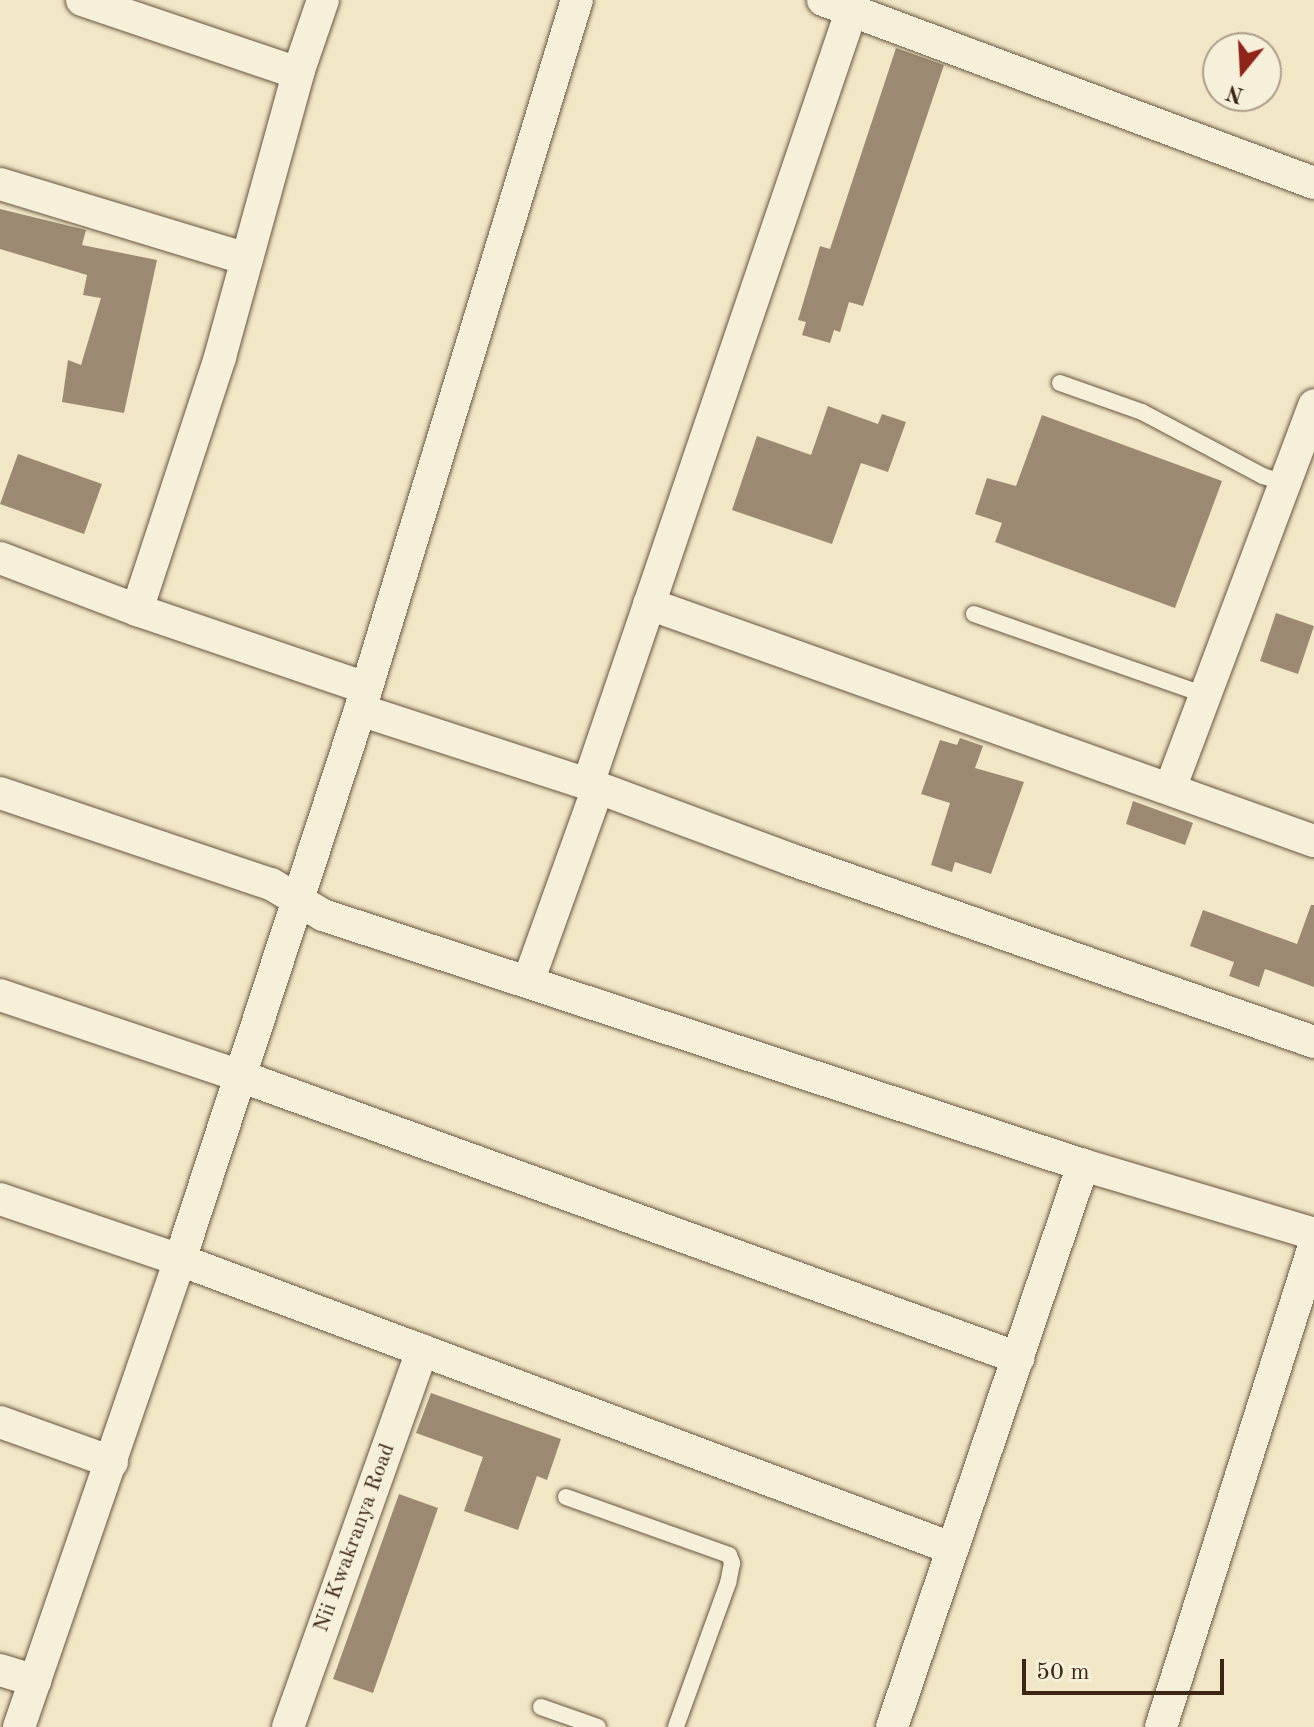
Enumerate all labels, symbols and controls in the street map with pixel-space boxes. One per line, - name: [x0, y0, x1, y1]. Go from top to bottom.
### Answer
- north arrow: [1202, 32, 1282, 112]
- text: N: [1224, 80, 1247, 106]
- street label: Nii Kwakranya Road: [309, 1440, 401, 1636]
- scale bar: [1026, 1643, 1228, 1693]
- text: 50 m: [1036, 1661, 1090, 1685]

